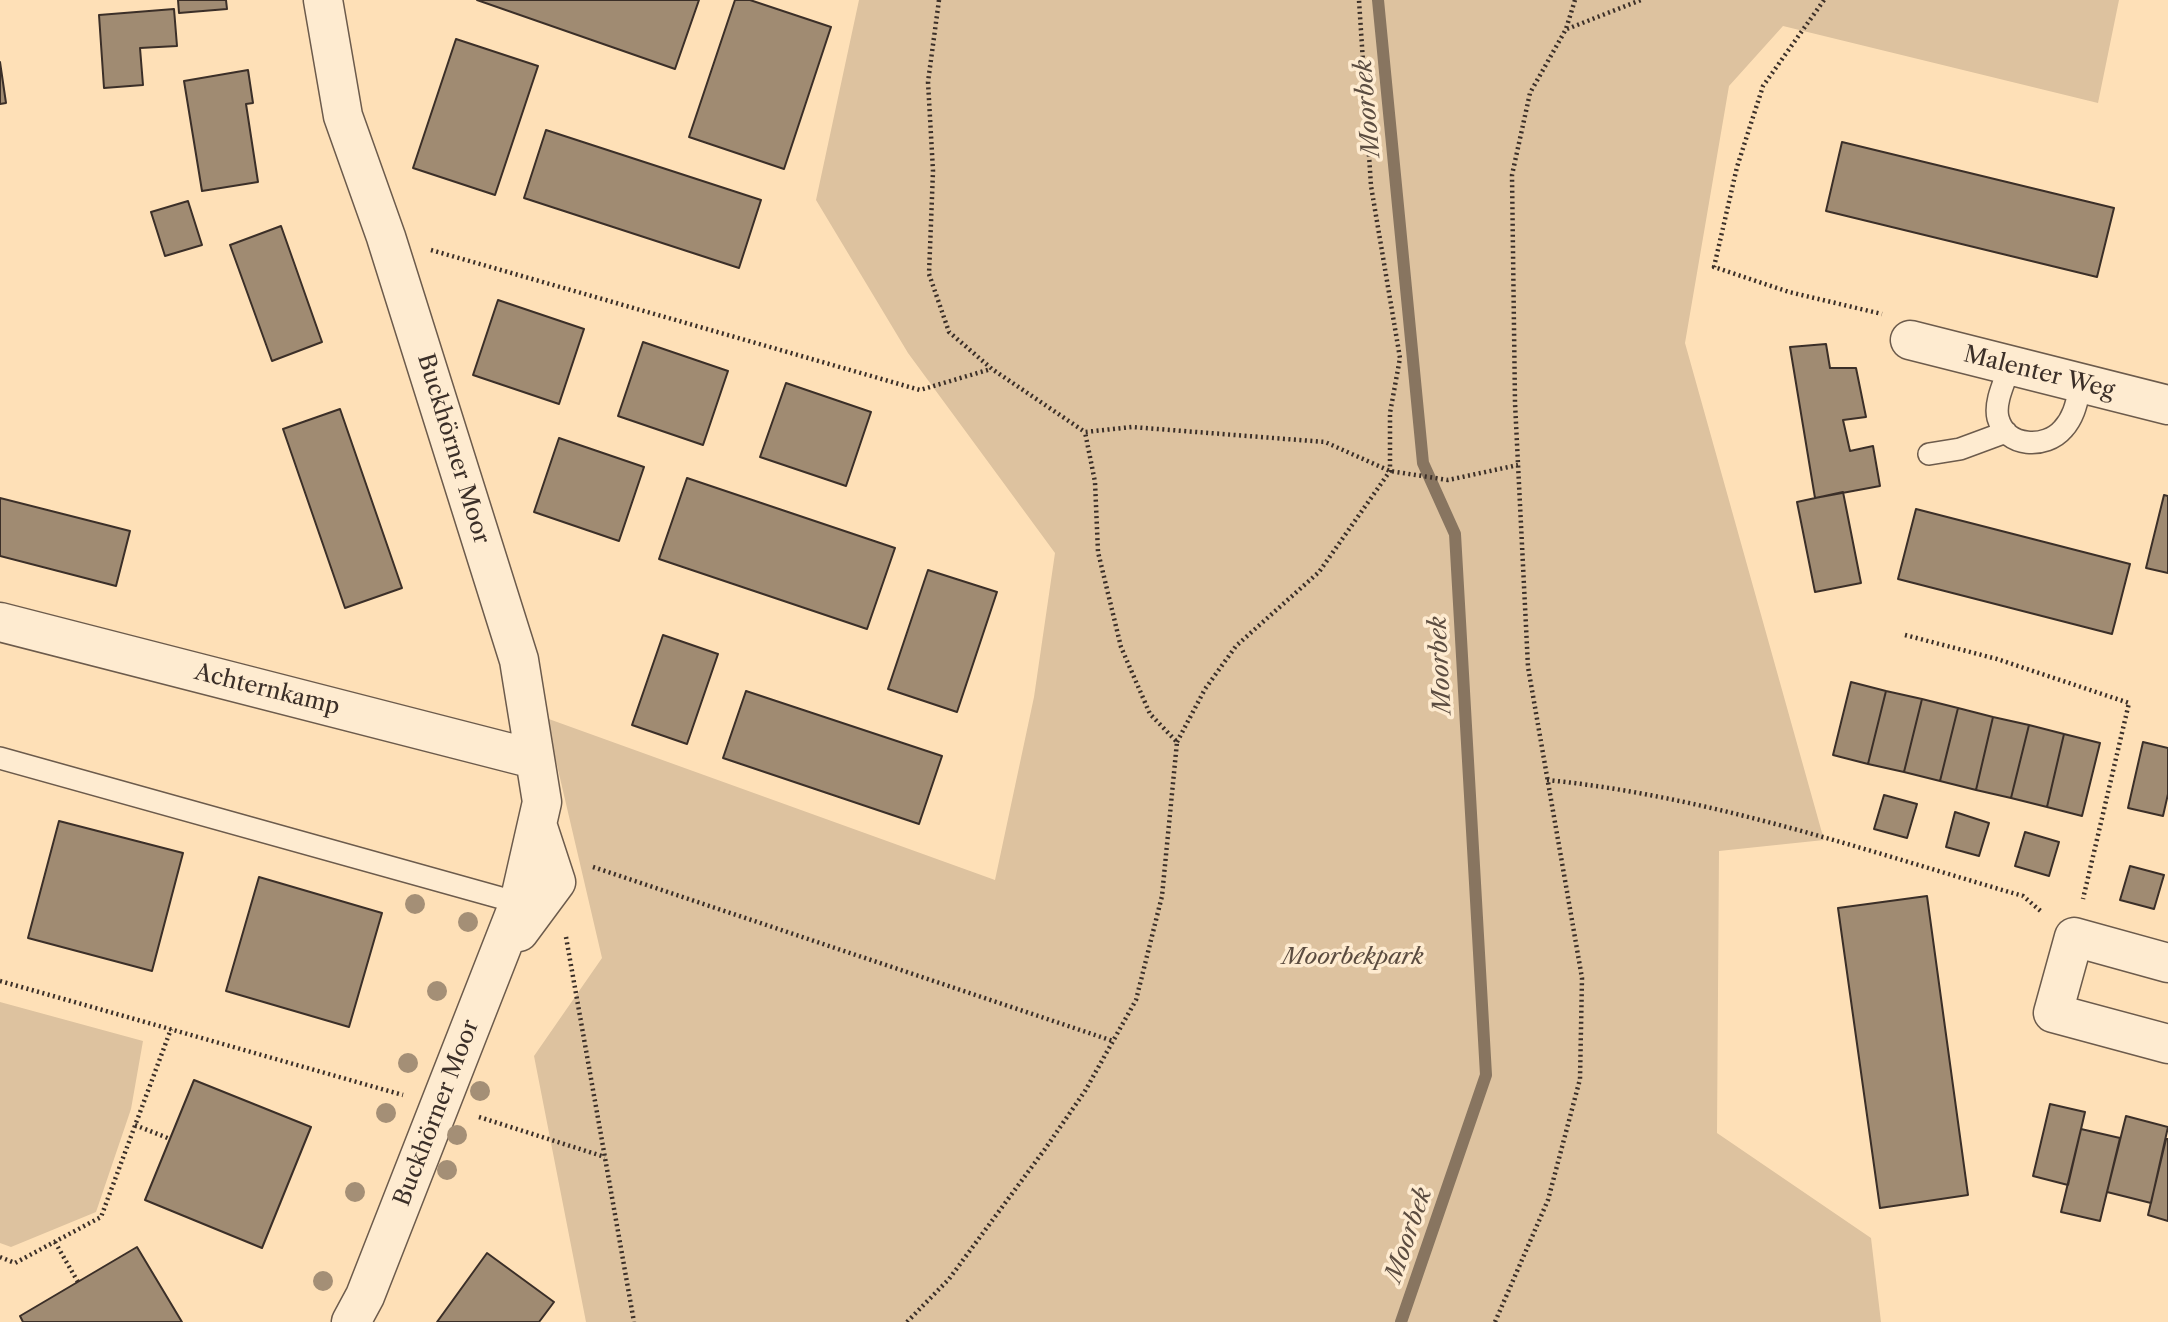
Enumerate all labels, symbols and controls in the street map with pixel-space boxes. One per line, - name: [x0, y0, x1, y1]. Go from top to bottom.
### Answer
- water label: Moorbek: [1349, 58, 1387, 158]
- street label: Malenter Weg: [1961, 341, 2117, 405]
- street label: Buckhörner Moor: [411, 351, 495, 547]
- water label: Moorbek: [1424, 615, 1458, 715]
- street label: Achternkamp: [191, 659, 343, 721]
- park label: Moorbekpark: [1282, 943, 1424, 971]
- street label: Buckhörner Moor: [389, 1016, 485, 1210]
- water label: Moorbek: [1379, 1184, 1439, 1286]

